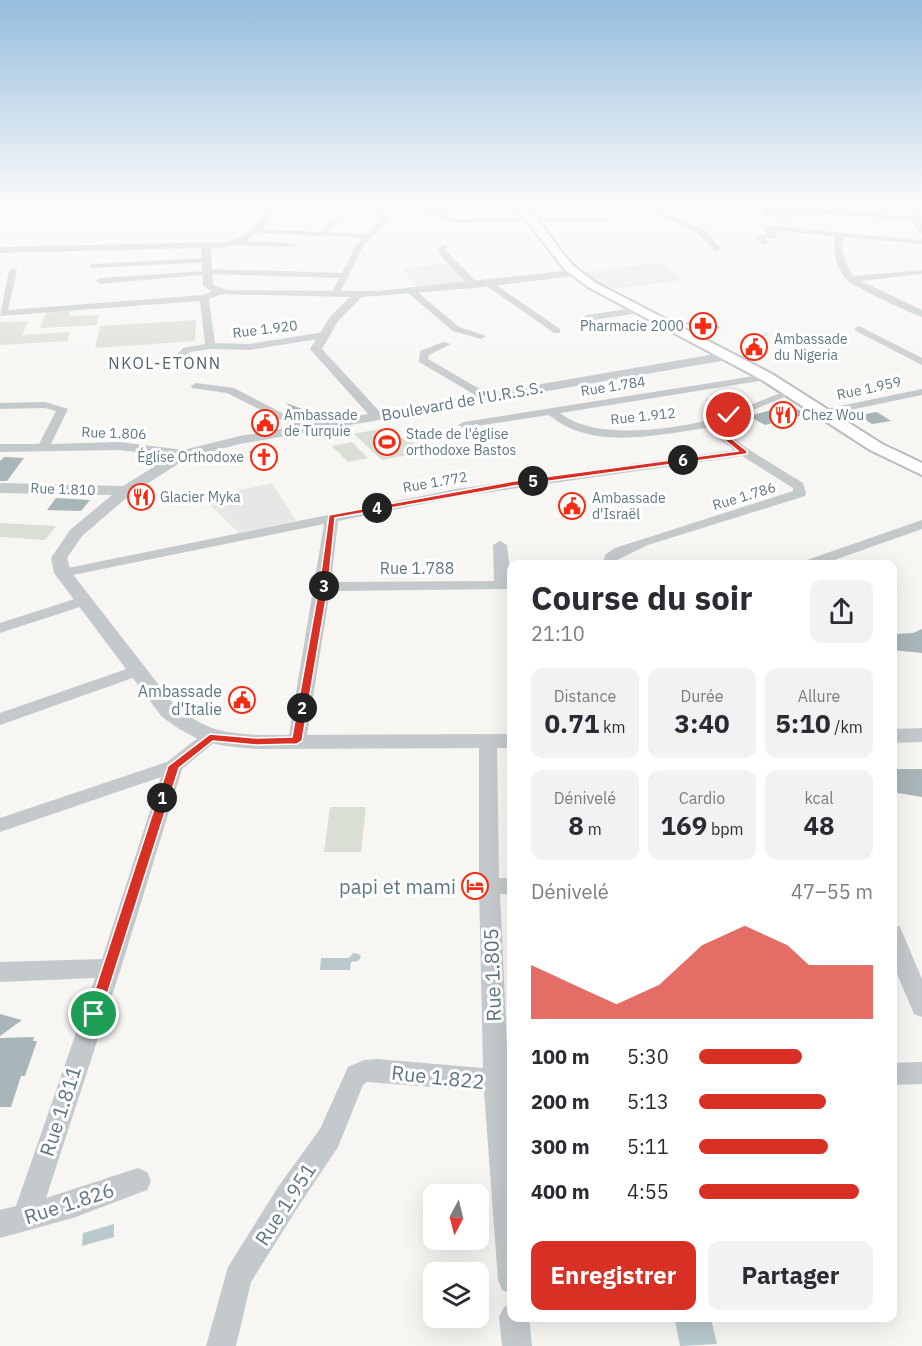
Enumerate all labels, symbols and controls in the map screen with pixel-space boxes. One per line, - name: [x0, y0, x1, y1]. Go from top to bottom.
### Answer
- pharmacy icon: Pharmacie 2000: [688, 311, 718, 341]
- street label: Rue 1.920: [231, 316, 299, 342]
- place label: Pharmacie 2000: [580, 317, 684, 335]
- place label: Ambassade du Nigeria: [774, 330, 848, 364]
- public building icon: Ambassade du Nigeria: [739, 332, 769, 362]
- district label: NKOL-ETONN: [108, 353, 222, 373]
- street label: Rue 1.784: [579, 372, 647, 400]
- street label: Rue 1.959: [835, 372, 903, 404]
- street label: Boulevard de l'U.R.S.S.: [380, 377, 544, 425]
- pin: [703, 389, 754, 440]
- icon: check: [712, 398, 745, 431]
- restaurant icon: Chez Wou: [768, 400, 798, 430]
- street label: Rue 1.912: [610, 404, 676, 428]
- place label: Ambassade de Turquie: [284, 406, 358, 440]
- place label: Chez Wou: [802, 406, 864, 424]
- public building icon: Ambassade de Turquie: [250, 408, 280, 438]
- street label: Rue 1.806: [81, 423, 147, 443]
- place label: Stade de l'église orthodoxe Bastos: [406, 425, 516, 459]
- sports icon: Stade de l'église orthodoxe Bastos: [372, 427, 402, 457]
- church icon: Église Orthodoxe: [249, 442, 279, 472]
- pin: 6: [668, 445, 698, 475]
- place label: Église Orthodoxe: [137, 447, 244, 466]
- text: 6: [678, 450, 688, 470]
- pin: 5: [518, 466, 548, 496]
- street label: Rue 1.772: [401, 467, 469, 497]
- text: 5: [528, 471, 538, 491]
- street label: Rue 1.786: [710, 478, 778, 514]
- street label: Rue 1.810: [30, 479, 96, 499]
- restaurant icon: Glacier Myka: [126, 482, 156, 512]
- place label: Glacier Myka: [160, 488, 241, 506]
- place label: Ambassade d'Israël: [592, 489, 666, 523]
- public building icon: Ambassade d'Israël: [557, 491, 587, 521]
- pin: 4: [362, 493, 392, 523]
- text: 4: [372, 498, 382, 518]
- street label: Rue 1.788: [380, 558, 454, 578]
- pin: 3: [309, 571, 339, 601]
- text: 3: [319, 576, 329, 596]
- text: Course du soir: [531, 576, 753, 619]
- button: share: [810, 580, 873, 643]
- text: 21:10: [531, 620, 585, 647]
- place label: Ambassade d'Italie: [138, 681, 222, 719]
- public building icon: Ambassade d'Italie: [227, 685, 257, 715]
- text: Distance: [554, 686, 616, 706]
- text: Durée: [680, 686, 724, 706]
- text: Allure: [798, 686, 840, 706]
- pin: 2: [287, 693, 317, 723]
- text: 2: [297, 698, 307, 718]
- text: 0.71: [544, 706, 599, 740]
- text: 3:40: [674, 706, 730, 740]
- text: 5:10: [775, 706, 831, 740]
- text: km: [599, 717, 626, 737]
- text: /km: [831, 717, 863, 737]
- pin: 1: [147, 783, 177, 813]
- text: 1: [157, 788, 167, 808]
- text: Dénivelé: [554, 788, 616, 808]
- text: Cardio: [679, 788, 725, 808]
- text: kcal: [804, 788, 834, 808]
- text: 8: [568, 808, 584, 842]
- text: 169: [660, 808, 707, 842]
- text: 48: [803, 808, 835, 842]
- text: m: [584, 819, 602, 839]
- text: bpm: [707, 819, 744, 839]
- hotel icon: papi et mami: [460, 871, 490, 901]
- place label: papi et mami: [339, 873, 456, 900]
- text: Dénivelé: [531, 878, 609, 905]
- text: 47–55 m: [791, 878, 873, 905]
- street label: Rue 1.805: [477, 928, 507, 1022]
- pin: [68, 988, 119, 1039]
- icon: arrive: [77, 997, 110, 1030]
- text: 100 m: [531, 1043, 590, 1070]
- text: 5:30: [627, 1043, 669, 1070]
- street label: Rue 1.822: [390, 1059, 486, 1095]
- street label: Rue 1.811: [33, 1062, 87, 1160]
- text: 200 m: [531, 1088, 590, 1115]
- text: 5:13: [627, 1088, 669, 1115]
- text: 300 m: [531, 1133, 590, 1160]
- text: 5:11: [627, 1133, 669, 1160]
- street label: Rue 1.951: [248, 1158, 322, 1250]
- street label: Rue 1.826: [20, 1176, 118, 1230]
- text: 400 m: [531, 1178, 590, 1205]
- text: 4:55: [627, 1178, 669, 1205]
- north arrow: [423, 1184, 489, 1250]
- map controls: [423, 1184, 489, 1328]
- button: Enregistrer: [531, 1241, 696, 1310]
- button: Partager: [708, 1241, 873, 1310]
- button: layers: [423, 1262, 489, 1328]

